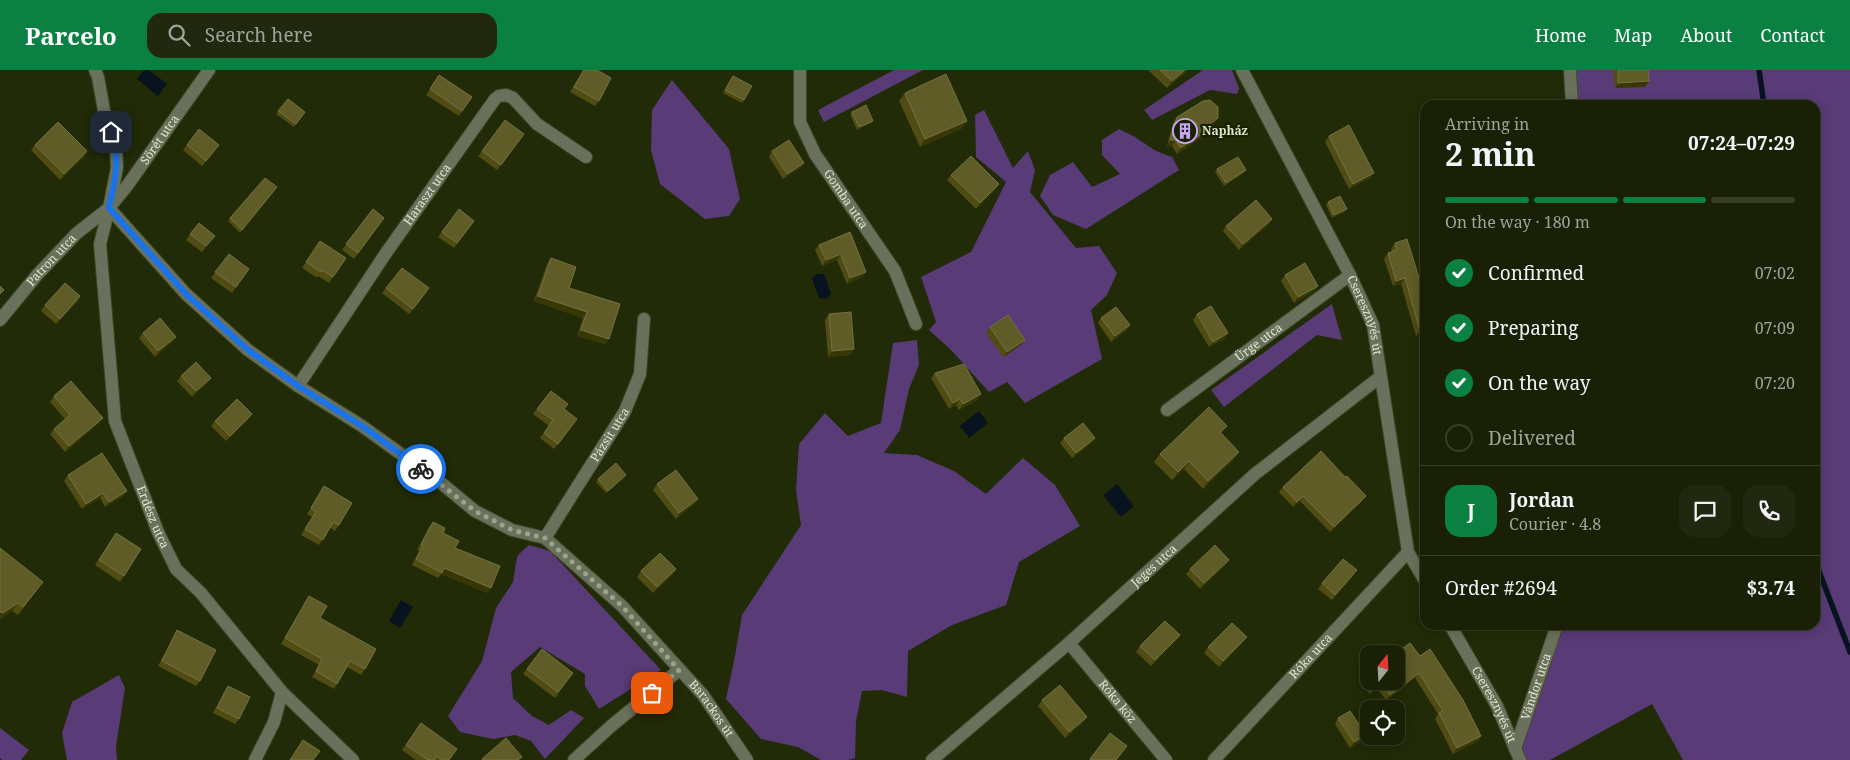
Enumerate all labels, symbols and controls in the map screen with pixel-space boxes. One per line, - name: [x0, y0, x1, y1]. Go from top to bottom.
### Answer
- search box: [147, 13, 497, 58]
- text: Parcelo: [25, 19, 117, 52]
- icon: search: [165, 21, 193, 49]
- text: Search here: [205, 22, 313, 48]
- text: Home: [1535, 23, 1586, 47]
- text: Map: [1614, 23, 1652, 47]
- text: About: [1680, 23, 1732, 47]
- text: Contact: [1760, 23, 1825, 47]
- pin: [90, 111, 132, 153]
- street label: Sörét utca: [136, 111, 183, 168]
- text: Arriving in: [1445, 113, 1529, 135]
- icon: home: [97, 118, 125, 146]
- building icon: Napház: [1172, 118, 1198, 144]
- place label: Napház: [1202, 122, 1248, 139]
- text: 07:24–07:29: [1688, 130, 1795, 156]
- text: 2 min: [1445, 132, 1536, 175]
- street label: Haraszt utca: [399, 160, 455, 229]
- street label: Gomba utca: [820, 166, 873, 232]
- text: On the way · 180 m: [1445, 211, 1590, 233]
- street label: Patron utca: [22, 230, 80, 290]
- icon: check: [1445, 259, 1473, 287]
- text: Confirmed: [1488, 260, 1584, 286]
- text: 07:02: [1755, 262, 1795, 284]
- street label: Cseresznyés út: [1343, 272, 1387, 356]
- icon: check: [1445, 314, 1473, 342]
- text: Preparing: [1488, 315, 1578, 341]
- text: 07:09: [1755, 317, 1795, 339]
- street label: Ürge utca: [1231, 319, 1286, 365]
- icon: check: [1445, 369, 1473, 397]
- text: On the way: [1488, 370, 1591, 396]
- text: 07:20: [1755, 372, 1795, 394]
- street label: Pázsit utca: [586, 404, 633, 465]
- text: Delivered: [1488, 425, 1576, 451]
- courier: [396, 444, 446, 494]
- icon: bike: [407, 455, 435, 483]
- street label: Erdész utca: [133, 483, 174, 551]
- button: chat: [1679, 485, 1731, 537]
- button: phone: [1743, 485, 1795, 537]
- text: Jordan: [1509, 487, 1575, 513]
- text: J: [1467, 498, 1475, 524]
- text: Courier · 4.8: [1509, 513, 1601, 535]
- street label: Jeges utca: [1126, 540, 1181, 591]
- text: Order #2694: [1445, 575, 1557, 601]
- text: $3.74: [1746, 575, 1795, 601]
- street label: Róka utca: [1285, 629, 1336, 682]
- north arrow: [1360, 645, 1405, 690]
- map controls: [1360, 645, 1405, 745]
- street label: Vándor utca: [1516, 650, 1555, 722]
- street label: Cseresznyés út: [1468, 663, 1521, 745]
- pin: [631, 672, 673, 714]
- street label: Barackos út: [685, 676, 738, 740]
- street label: Róka köz: [1095, 676, 1141, 726]
- icon: bag: [638, 679, 666, 707]
- button: locate: [1360, 700, 1405, 745]

